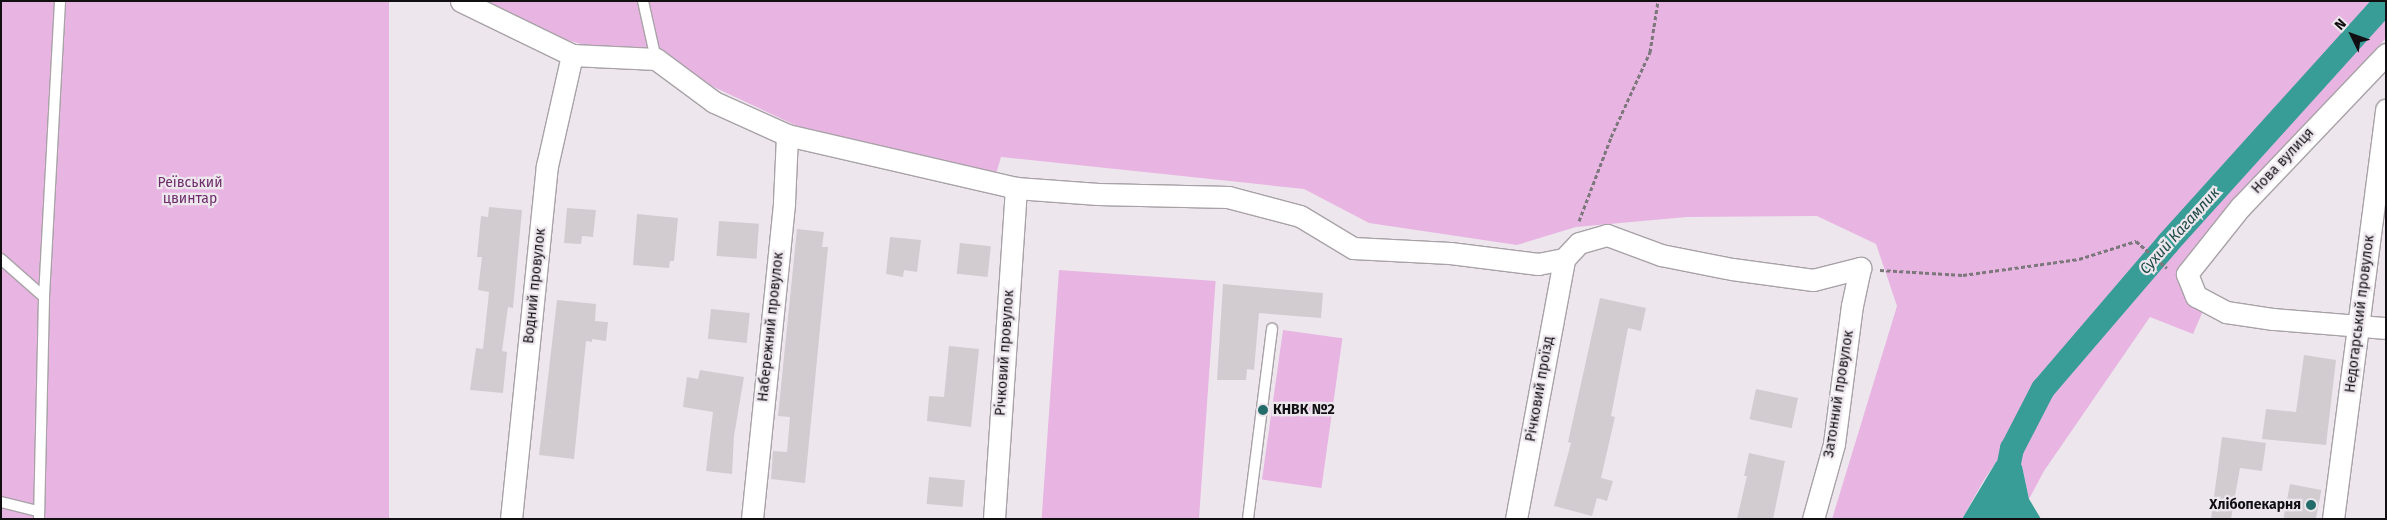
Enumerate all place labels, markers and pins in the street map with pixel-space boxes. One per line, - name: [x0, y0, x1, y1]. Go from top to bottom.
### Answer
- place label: КНВК №2: [1273, 402, 1335, 418]
- marker: КНВК №2: [1257, 404, 1269, 416]
- place label: Хлібопекарня: [2209, 497, 2301, 513]
- marker: Хлібопекарня: [2305, 499, 2317, 511]

